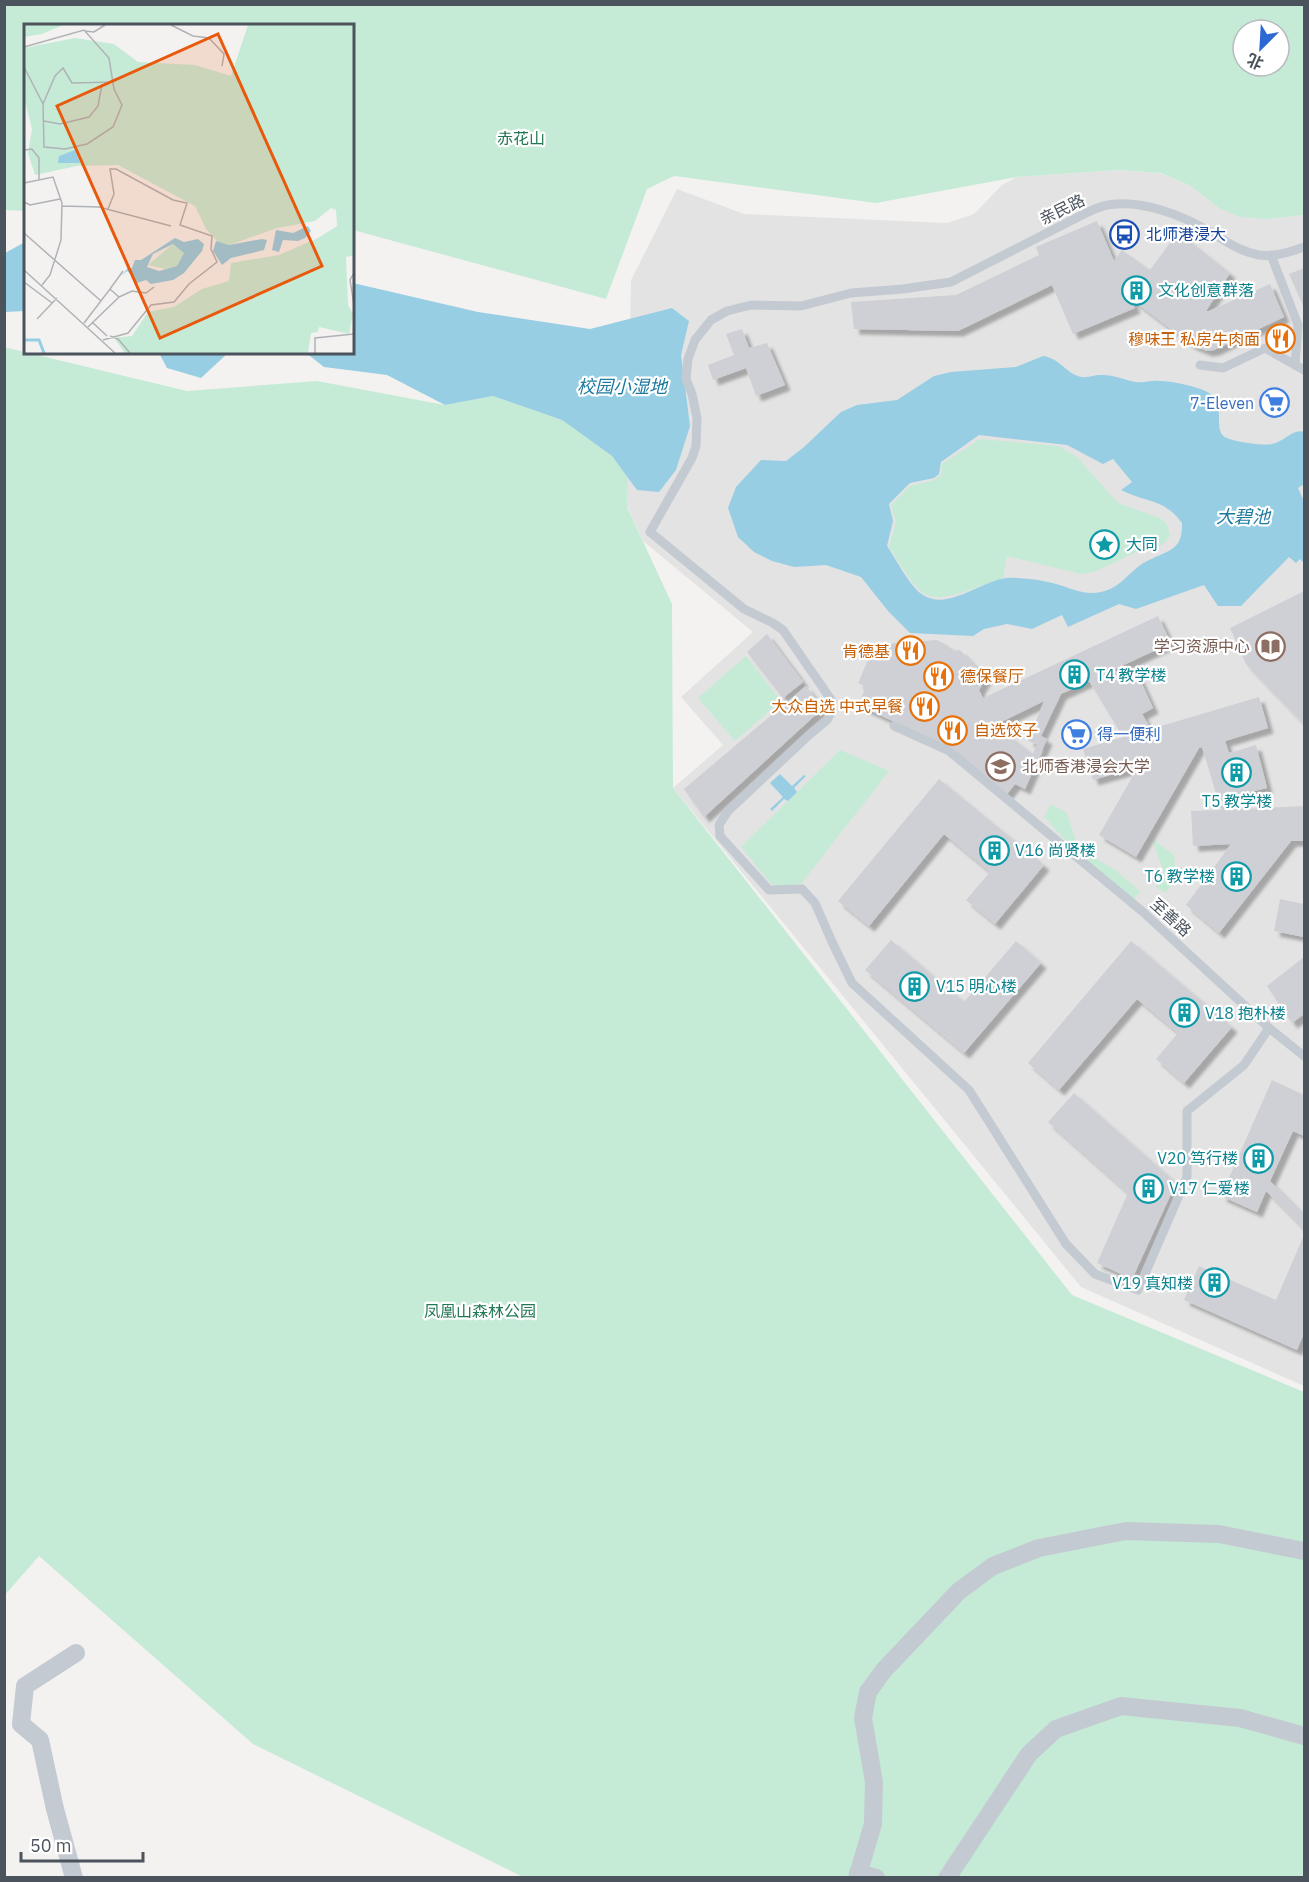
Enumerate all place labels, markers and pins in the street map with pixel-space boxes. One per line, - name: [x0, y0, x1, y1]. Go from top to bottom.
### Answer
- bus stop icon: 北师港浸大: [1109, 218, 1141, 250]
- place label: 北师港浸大: [1146, 224, 1226, 244]
- building icon: 文化创意群落: [1121, 274, 1153, 306]
- place label: 文化创意群落: [1158, 280, 1254, 300]
- restaurant icon: 穆味王 私房牛肉面: [1265, 323, 1297, 355]
- place label: 穆味王 私房牛肉面: [1128, 329, 1260, 349]
- supermarket icon: 7-Eleven: [1259, 387, 1291, 419]
- place label: 7-Eleven: [1190, 393, 1254, 413]
- place icon: 大同: [1089, 528, 1121, 560]
- place label: 大同: [1126, 534, 1158, 554]
- library icon: 学习资源中心: [1255, 630, 1287, 662]
- restaurant icon: 肯德基: [895, 635, 927, 667]
- place label: 学习资源中心: [1154, 636, 1250, 656]
- place label: 肯德基: [842, 641, 890, 661]
- building icon: T4 教学楼: [1059, 659, 1091, 691]
- restaurant icon: 德保餐厅: [923, 660, 955, 692]
- place label: T4 教学楼: [1096, 665, 1167, 685]
- place label: 德保餐厅: [960, 666, 1024, 686]
- restaurant icon: 大众自选 中式早餐: [908, 690, 940, 722]
- place label: 大众自选 中式早餐: [771, 696, 903, 716]
- restaurant icon: 自选饺子: [937, 714, 969, 746]
- supermarket icon: 得一便利: [1060, 718, 1092, 750]
- place label: 自选饺子: [974, 720, 1038, 740]
- place label: 得一便利: [1097, 724, 1161, 744]
- school or university icon: 北师香港浸会大学: [985, 750, 1017, 782]
- place label: 北师香港浸会大学: [1022, 756, 1150, 776]
- building icon: T5 教学楼: [1221, 757, 1253, 789]
- place label: T5 教学楼: [1202, 791, 1272, 811]
- building icon: V16 尚贤楼: [978, 834, 1010, 866]
- place label: V16 尚贤楼: [1015, 840, 1096, 860]
- building icon: T6 教学楼: [1220, 860, 1252, 892]
- place label: T6 教学楼: [1144, 866, 1215, 886]
- building icon: V15 明心楼: [899, 970, 931, 1002]
- place label: V15 明心楼: [936, 976, 1017, 996]
- building icon: V18 抱朴楼: [1168, 997, 1200, 1029]
- place label: V18 抱朴楼: [1205, 1003, 1286, 1023]
- building icon: V20 笃行楼: [1243, 1142, 1275, 1174]
- place label: V20 笃行楼: [1157, 1148, 1238, 1168]
- building icon: V17 仁爱楼: [1132, 1172, 1164, 1204]
- place label: V17 仁爱楼: [1169, 1178, 1250, 1198]
- building icon: V19 真知楼: [1198, 1267, 1230, 1299]
- place label: V19 真知楼: [1112, 1273, 1193, 1293]

